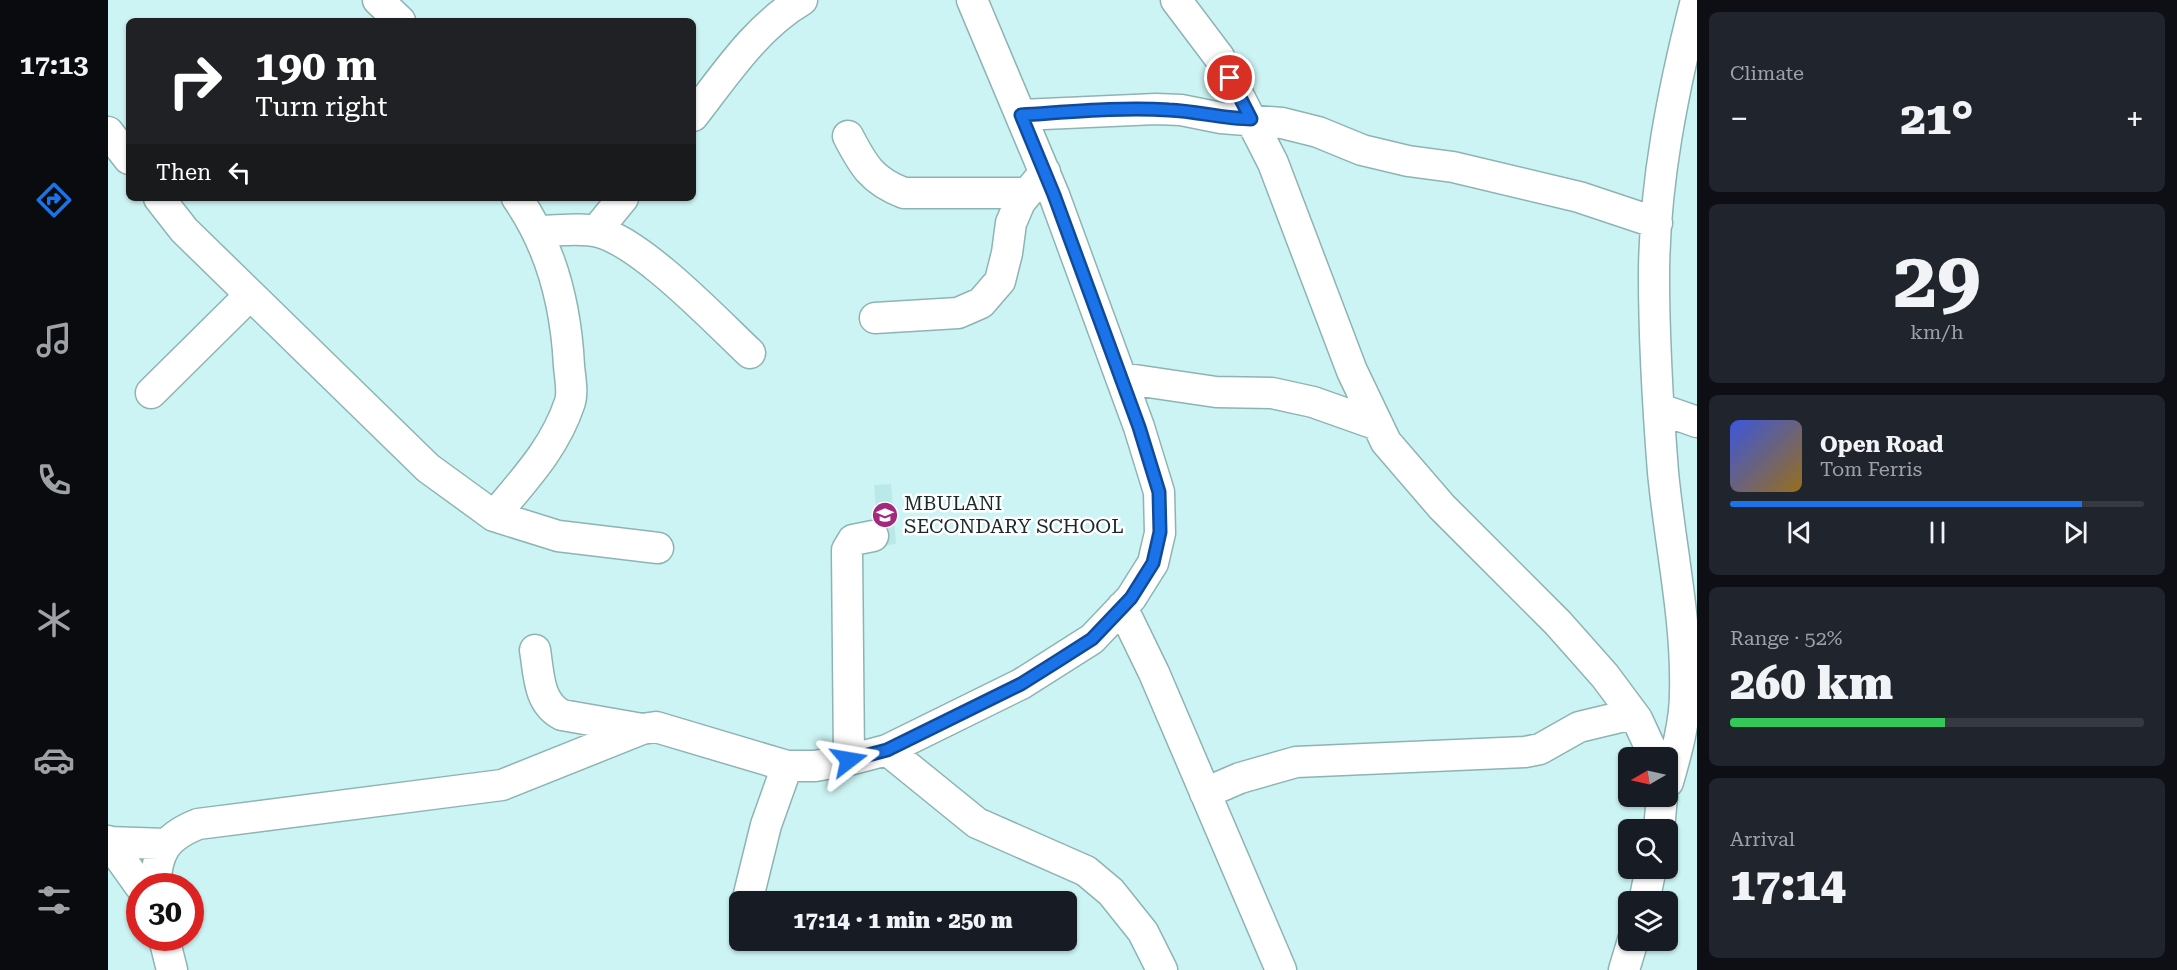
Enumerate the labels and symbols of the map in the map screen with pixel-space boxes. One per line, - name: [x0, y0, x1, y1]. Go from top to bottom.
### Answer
- pin: [1204, 52, 1255, 103]
- place label: MBULANI SECONDARY SCHOOL: [904, 491, 1124, 538]
- school or university icon: MBULANI SECONDARY SCHOOL: [870, 500, 900, 530]
- position arrow: [817, 728, 881, 792]
- north arrow: [1618, 747, 1678, 807]
- speed limit sign: 30: [126, 873, 204, 951]

